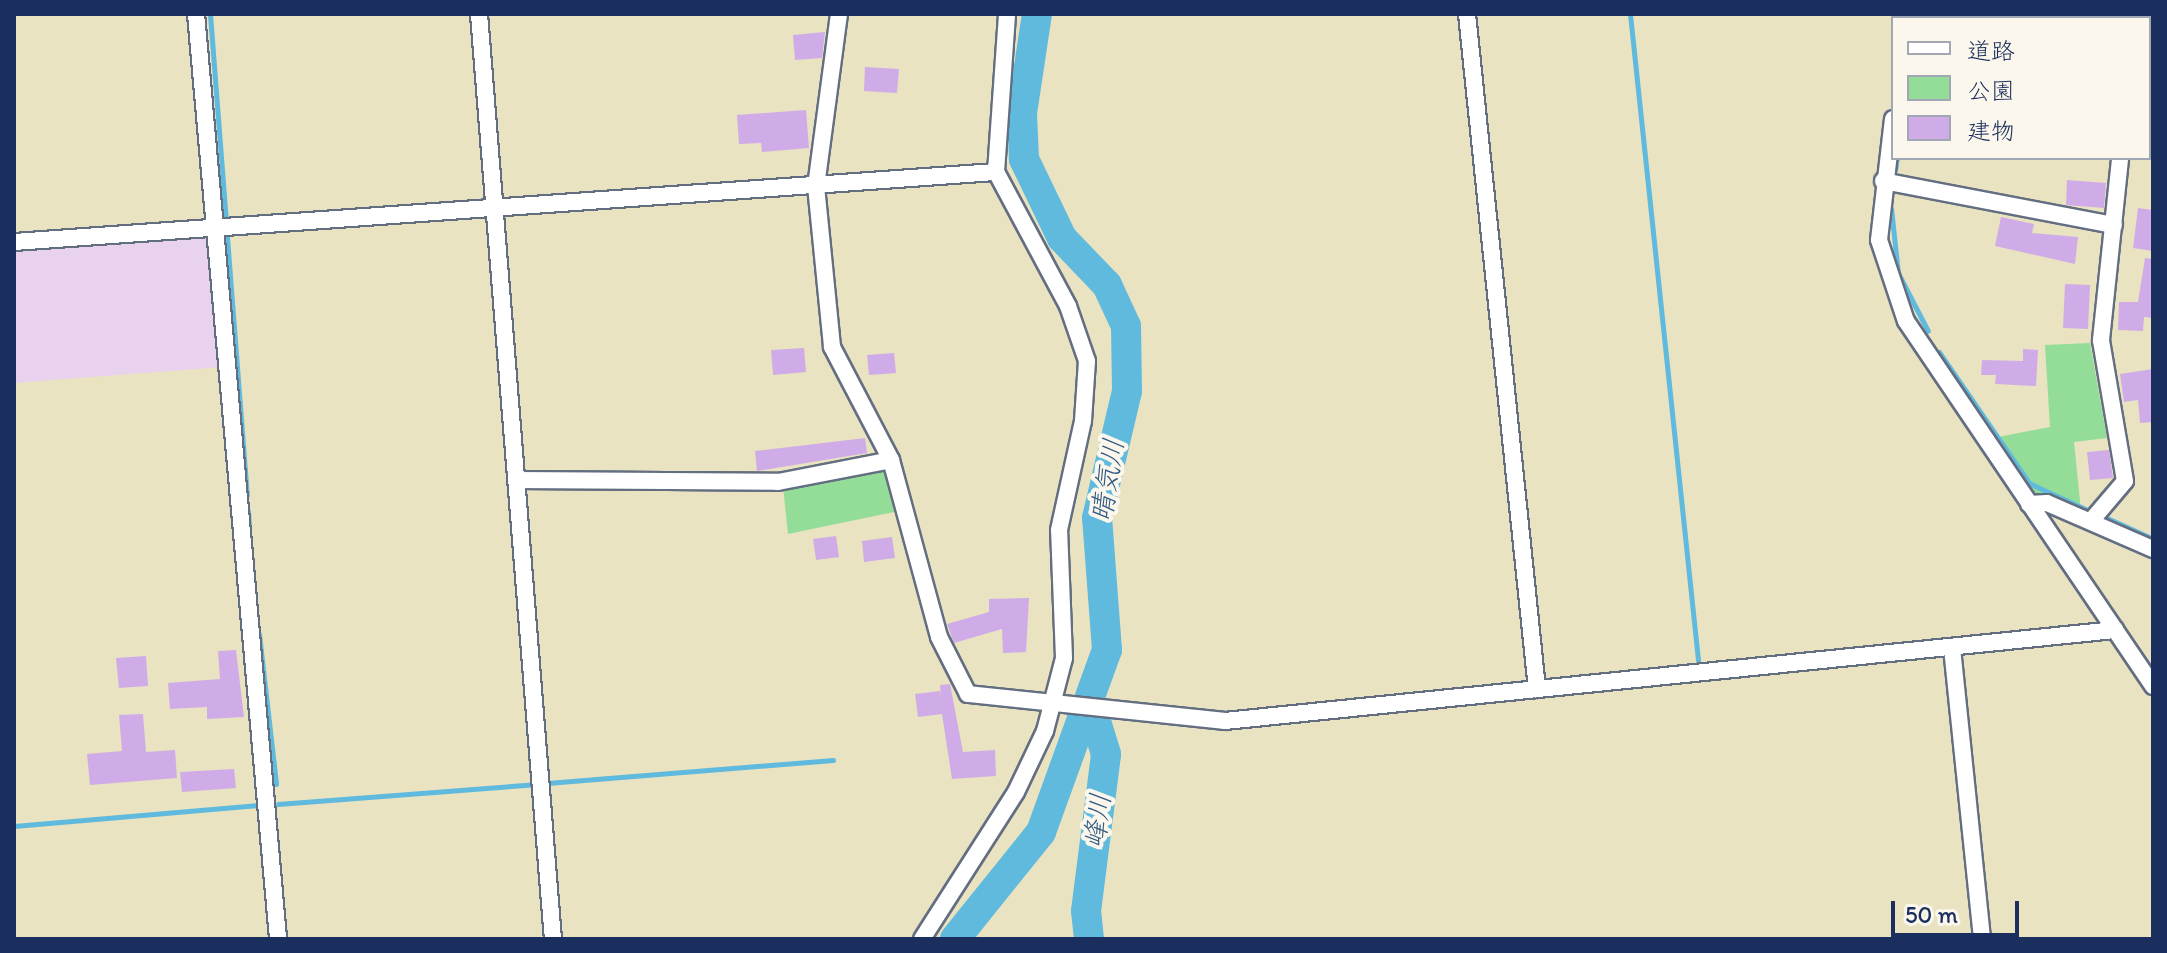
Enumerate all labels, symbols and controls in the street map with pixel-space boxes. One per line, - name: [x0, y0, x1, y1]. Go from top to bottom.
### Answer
- legend: [1891, 16, 2151, 160]
- text: 道路: [1967, 36, 2015, 65]
- text: 公園: [1967, 76, 2015, 105]
- text: 建物: [1967, 116, 2015, 145]
- water label: 晴気川: [1084, 436, 1130, 524]
- water label: 峰川: [1077, 791, 1117, 851]
- scale bar: [1895, 885, 2023, 935]
- text: 50 m: [1905, 900, 1958, 929]

